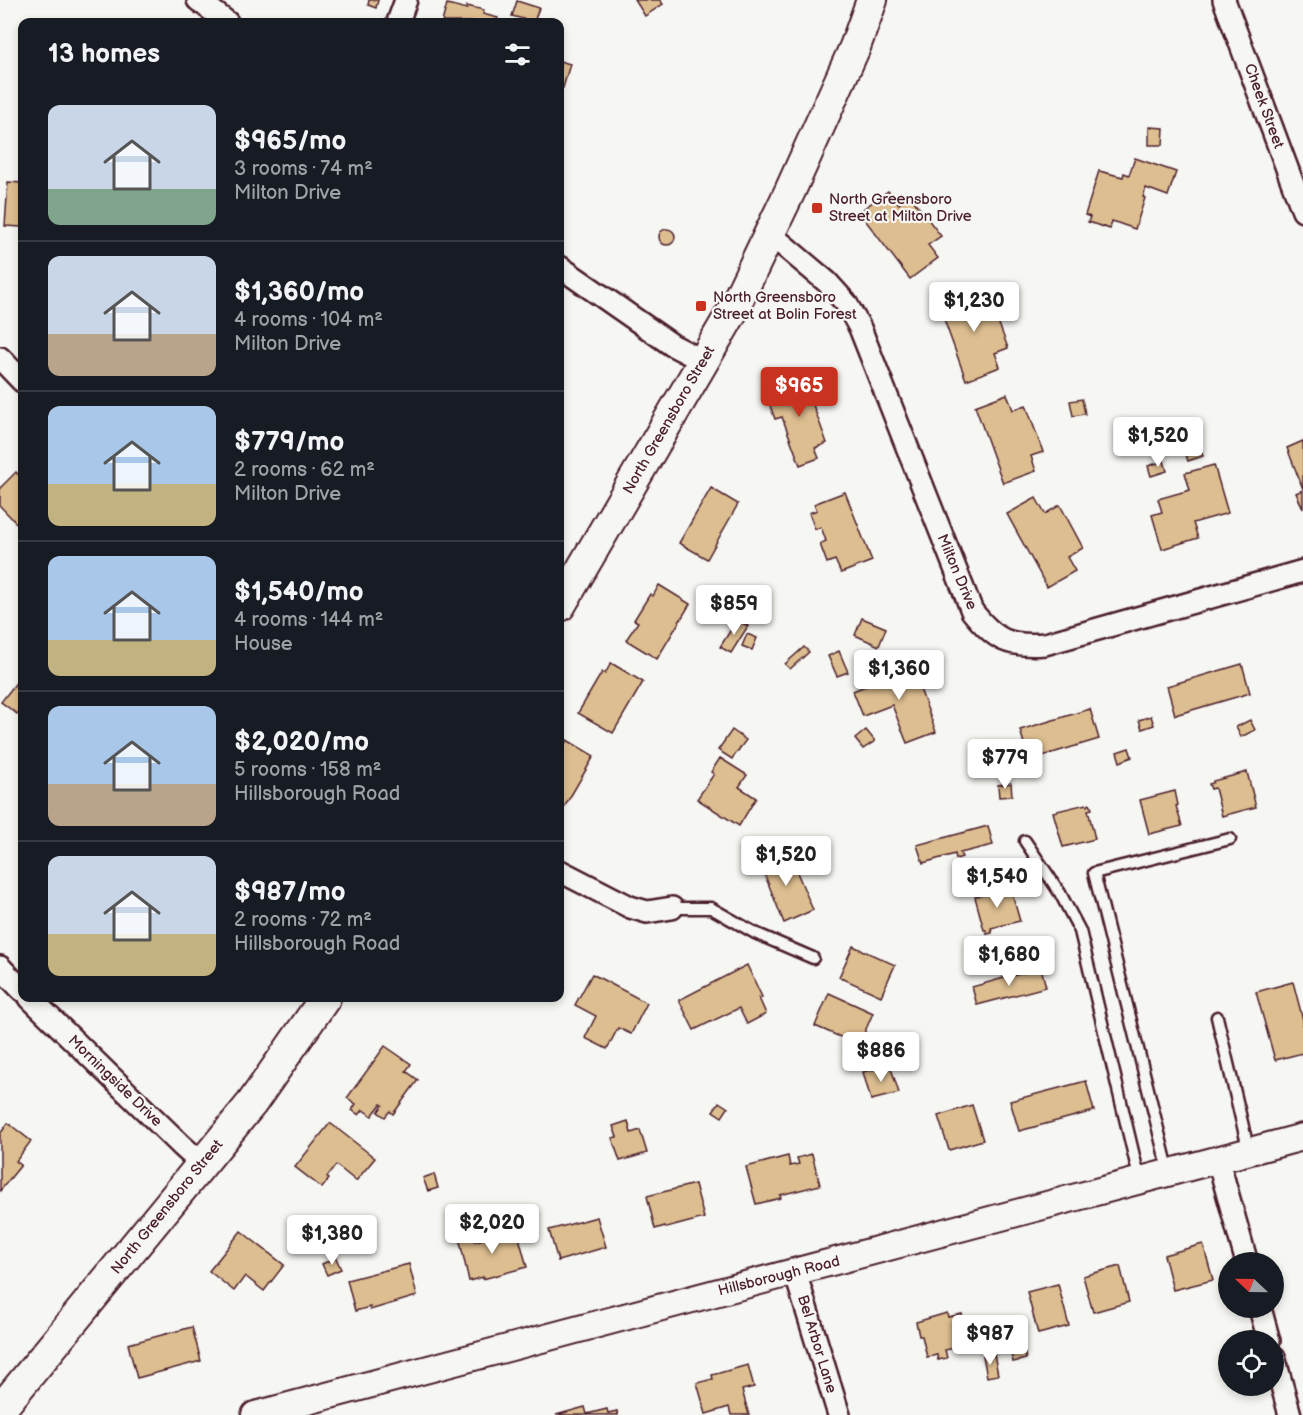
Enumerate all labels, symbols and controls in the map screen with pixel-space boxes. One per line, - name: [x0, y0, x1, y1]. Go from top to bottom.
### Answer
- icon: filters: [501, 38, 534, 71]
- text: 13 homes: [48, 39, 160, 70]
- street label: Cheek Street: [1240, 61, 1288, 151]
- text: $965/mo: [234, 126, 346, 157]
- icon: home: [96, 129, 168, 201]
- text: 3 rooms · 74 m²: [234, 157, 373, 181]
- text: Milton Drive: [234, 181, 341, 205]
- place label: North Greensboro Street at Milton Drive: [829, 190, 972, 226]
- marker: North Greensboro Street at Milton Drive: [810, 201, 824, 215]
- text: $1,360/mo: [234, 277, 364, 308]
- icon: home: [96, 280, 168, 352]
- pin: $1,230: [925, 282, 1023, 333]
- place label: North Greensboro Street at Bolin Forest: [713, 288, 857, 324]
- text: $1,230: [943, 289, 1005, 313]
- marker: North Greensboro Street at Bolin Forest: [694, 299, 708, 313]
- text: 4 rooms · 104 m²: [234, 308, 383, 332]
- text: Milton Drive: [234, 332, 341, 356]
- street label: North Greensboro Street: [619, 342, 719, 497]
- pin: $965: [763, 367, 835, 418]
- text: $965: [775, 374, 823, 398]
- pin: $1,520: [1109, 417, 1207, 468]
- text: $1,520: [1127, 424, 1189, 448]
- text: $779/mo: [234, 427, 344, 458]
- icon: home: [96, 430, 168, 502]
- text: 2 rooms · 62 m²: [234, 458, 375, 482]
- text: Milton Drive: [234, 482, 341, 506]
- street label: Milton Drive: [933, 531, 981, 613]
- text: $1,540/mo: [234, 577, 364, 608]
- icon: home: [96, 580, 168, 652]
- pin: $859: [698, 585, 770, 636]
- text: $859: [710, 592, 758, 616]
- text: 4 rooms · 144 m²: [234, 608, 383, 632]
- text: House: [234, 632, 293, 656]
- pin: $1,360: [850, 650, 948, 701]
- text: $1,360: [868, 657, 930, 681]
- text: $2,020/mo: [234, 727, 369, 758]
- icon: home: [96, 730, 168, 802]
- pin: $779: [969, 739, 1041, 790]
- text: $779: [982, 746, 1028, 770]
- text: 5 rooms · 158 m²: [234, 758, 381, 782]
- text: Hillsborough Road: [234, 782, 400, 806]
- pin: $1,520: [737, 836, 835, 887]
- text: $1,520: [755, 843, 817, 867]
- pin: $1,540: [948, 858, 1046, 909]
- text: $1,540: [966, 865, 1028, 889]
- text: $987/mo: [234, 877, 346, 908]
- icon: home: [96, 880, 168, 952]
- text: 2 rooms · 72 m²: [234, 908, 372, 932]
- text: Hillsborough Road: [234, 932, 400, 956]
- pin: $1,680: [960, 936, 1058, 987]
- text: $1,680: [978, 943, 1040, 967]
- street label: Morningside Drive: [64, 1031, 166, 1131]
- pin: $886: [845, 1032, 917, 1083]
- text: $886: [856, 1039, 906, 1063]
- street label: North Greensboro Street: [107, 1135, 227, 1278]
- pin: $2,020: [443, 1204, 541, 1255]
- text: $2,020: [459, 1211, 525, 1235]
- pin: $1,380: [283, 1215, 381, 1266]
- text: $1,380: [301, 1222, 363, 1246]
- street label: Hillsborough Road: [716, 1252, 842, 1300]
- north arrow: [1218, 1252, 1284, 1318]
- map controls: [1218, 1252, 1284, 1396]
- street label: Bel Arbor Lane: [793, 1293, 841, 1395]
- pin: $987: [954, 1315, 1026, 1366]
- text: $987: [966, 1322, 1014, 1346]
- button: locate: [1218, 1330, 1284, 1396]

